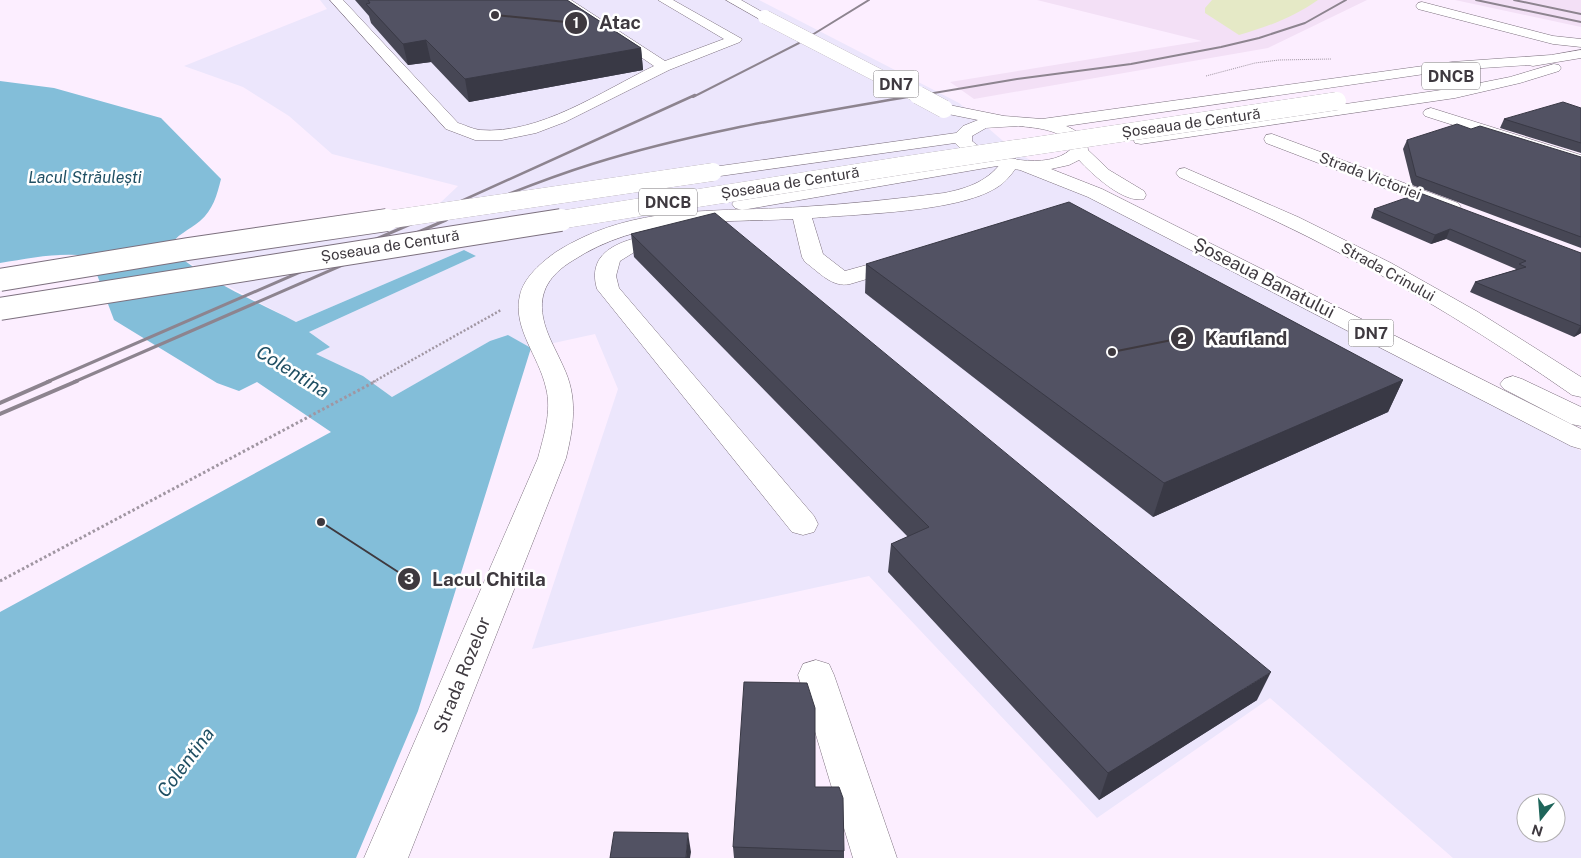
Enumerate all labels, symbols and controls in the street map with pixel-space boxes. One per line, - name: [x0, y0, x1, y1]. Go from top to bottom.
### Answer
- callout: Atac: [564, 6, 651, 40]
- text: Atac: [599, 11, 641, 33]
- text: 1: [573, 14, 579, 31]
- road number: DNCB: [1422, 62, 1480, 90]
- road number: DN7: [874, 70, 918, 98]
- street label: Șoseaua de Centură: [1121, 104, 1261, 141]
- street label: Strada Victoriei: [1317, 148, 1423, 203]
- street label: Șoseaua de Centură: [720, 163, 860, 202]
- water label: Lacul Străulești: [28, 168, 142, 187]
- road number: DNCB: [639, 188, 697, 216]
- street label: Șoseaua de Centură: [320, 226, 460, 265]
- street label: Șoseaua Banatului: [1190, 233, 1338, 322]
- street label: Strada Crinului: [1338, 239, 1438, 304]
- road number: DN7: [1348, 319, 1394, 346]
- callout: Kaufland: [1170, 321, 1297, 355]
- text: Kaufland: [1205, 327, 1287, 349]
- text: 2: [1177, 330, 1187, 347]
- water label: Colentina: [253, 340, 333, 402]
- callout: Lacul Chitila: [397, 562, 556, 596]
- text: Lacul Chitila: [432, 568, 546, 590]
- text: 3: [404, 570, 414, 587]
- street label: Strada Rozelor: [429, 614, 494, 736]
- water label: Colentina: [152, 723, 218, 801]
- north arrow: [1516, 793, 1566, 843]
- text: N: [1530, 821, 1545, 840]

